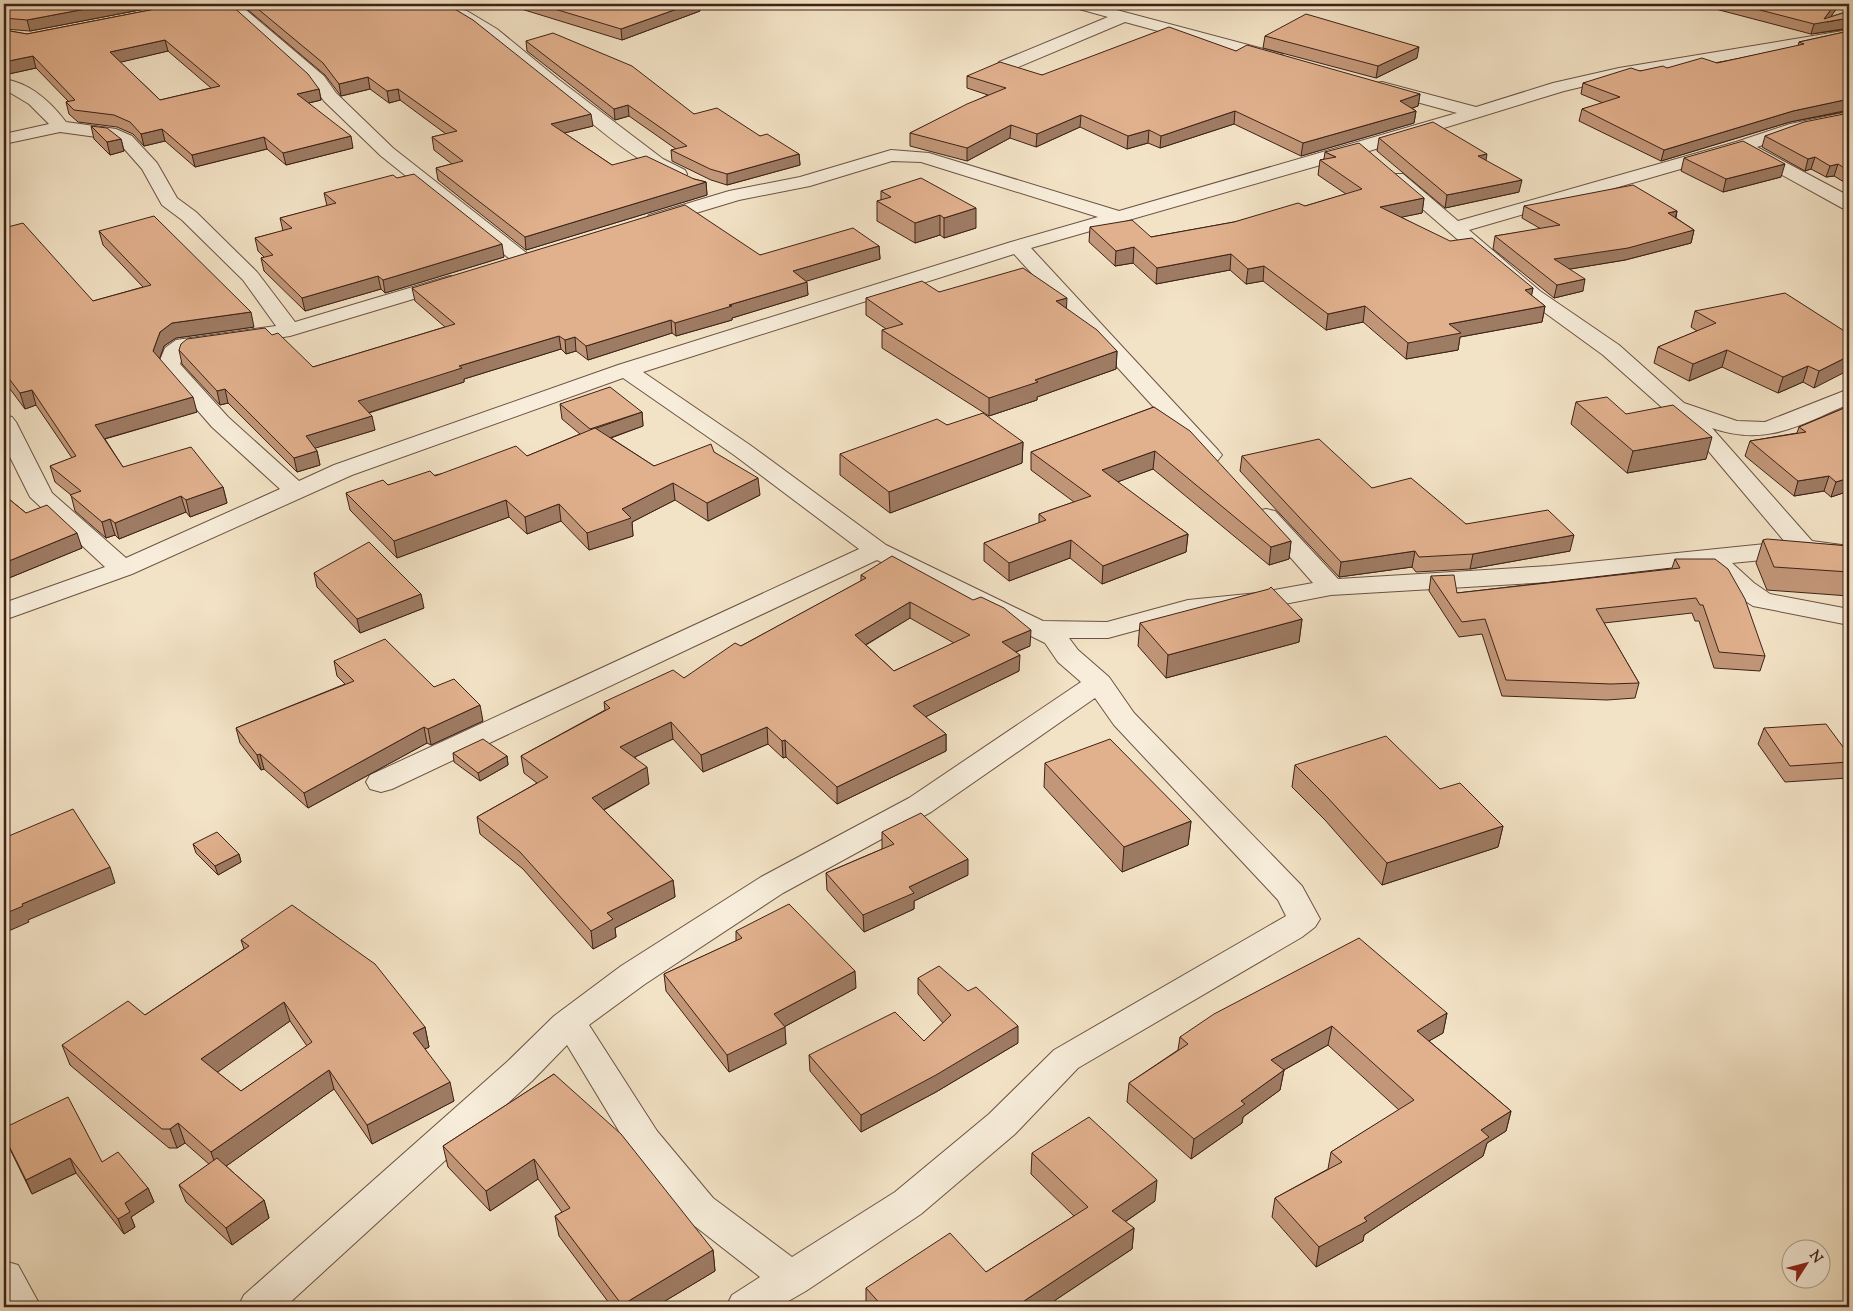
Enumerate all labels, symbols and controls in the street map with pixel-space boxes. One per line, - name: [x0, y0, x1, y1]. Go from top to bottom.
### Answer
- north arrow: [1780, 1238, 1830, 1288]
- text: N: [1804, 1247, 1826, 1268]

